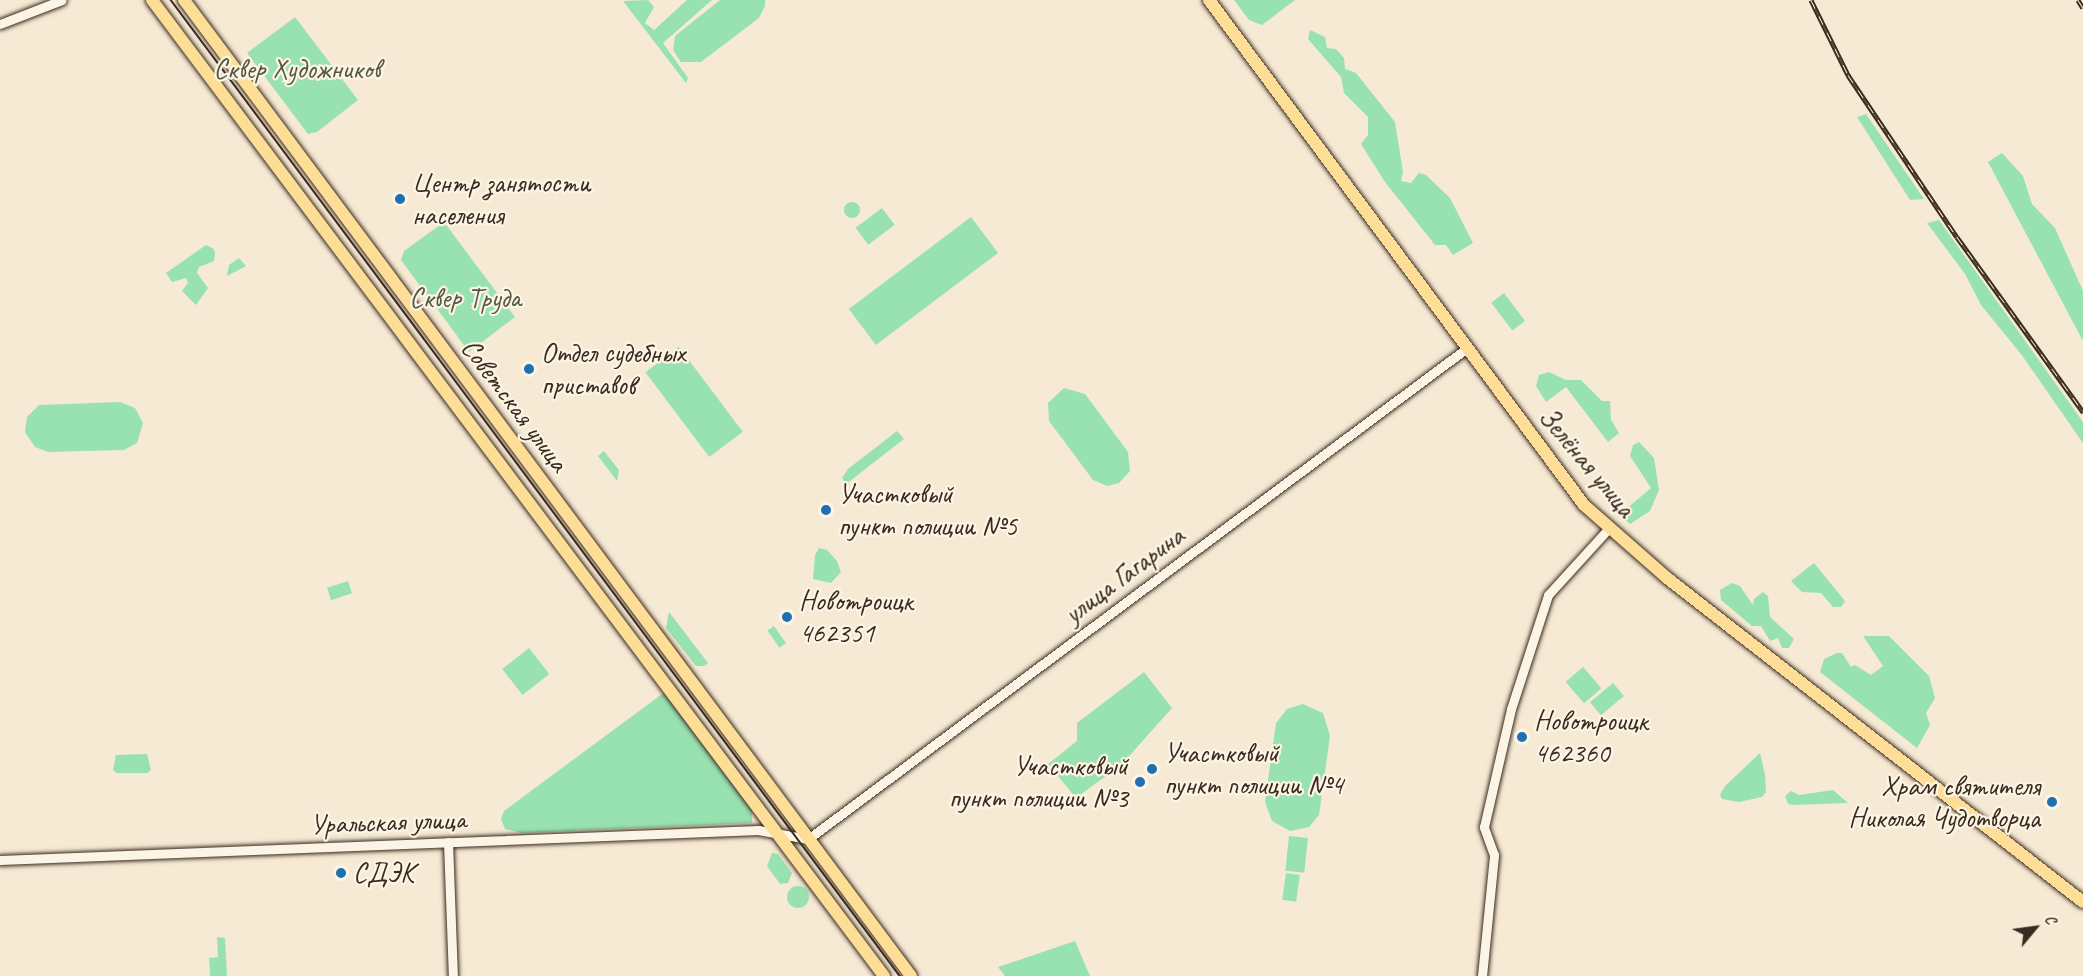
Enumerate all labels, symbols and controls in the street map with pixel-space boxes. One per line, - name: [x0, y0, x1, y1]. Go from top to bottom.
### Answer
- park label: Сквер Художников: [214, 52, 380, 86]
- place label: Центр занятости населения: [412, 166, 588, 232]
- marker: Центр занятости населения: [393, 192, 407, 206]
- park label: Сквер Труда: [411, 281, 519, 315]
- street label: Советская улица: [453, 331, 577, 479]
- place label: Отдел судебных приставов: [541, 336, 684, 402]
- marker: Отдел судебных приставов: [522, 362, 536, 376]
- street label: Зелёная улица: [1530, 399, 1644, 525]
- place label: Участковый пункт полиции №5: [838, 477, 1015, 543]
- marker: Участковый пункт полиции №5: [819, 503, 833, 517]
- street label: улица Гагарина: [1057, 519, 1191, 631]
- place label: Новотроицк 462351: [799, 584, 913, 650]
- marker: Новотроицк 462351: [780, 610, 794, 624]
- place label: Новотроицк 462360: [1534, 704, 1648, 770]
- marker: Новотроицк 462360: [1515, 730, 1529, 744]
- place label: Участковый пункт полиции №4: [1164, 736, 1341, 802]
- place label: Участковый пункт полиции №3: [951, 749, 1128, 815]
- marker: Участковый пункт полиции №4: [1145, 762, 1159, 776]
- place label: Храм святителя Николая Чудотворца: [1845, 769, 2040, 835]
- marker: Участковый пункт полиции №3: [1133, 775, 1147, 789]
- marker: Храм святителя Николая Чудотворца: [2045, 795, 2059, 809]
- street label: Уральская улица: [310, 802, 466, 842]
- place label: СДЭК: [353, 856, 414, 890]
- marker: СДЭК: [334, 866, 348, 880]
- north arrow: [2005, 898, 2065, 958]
- text: С: [2040, 911, 2061, 928]

